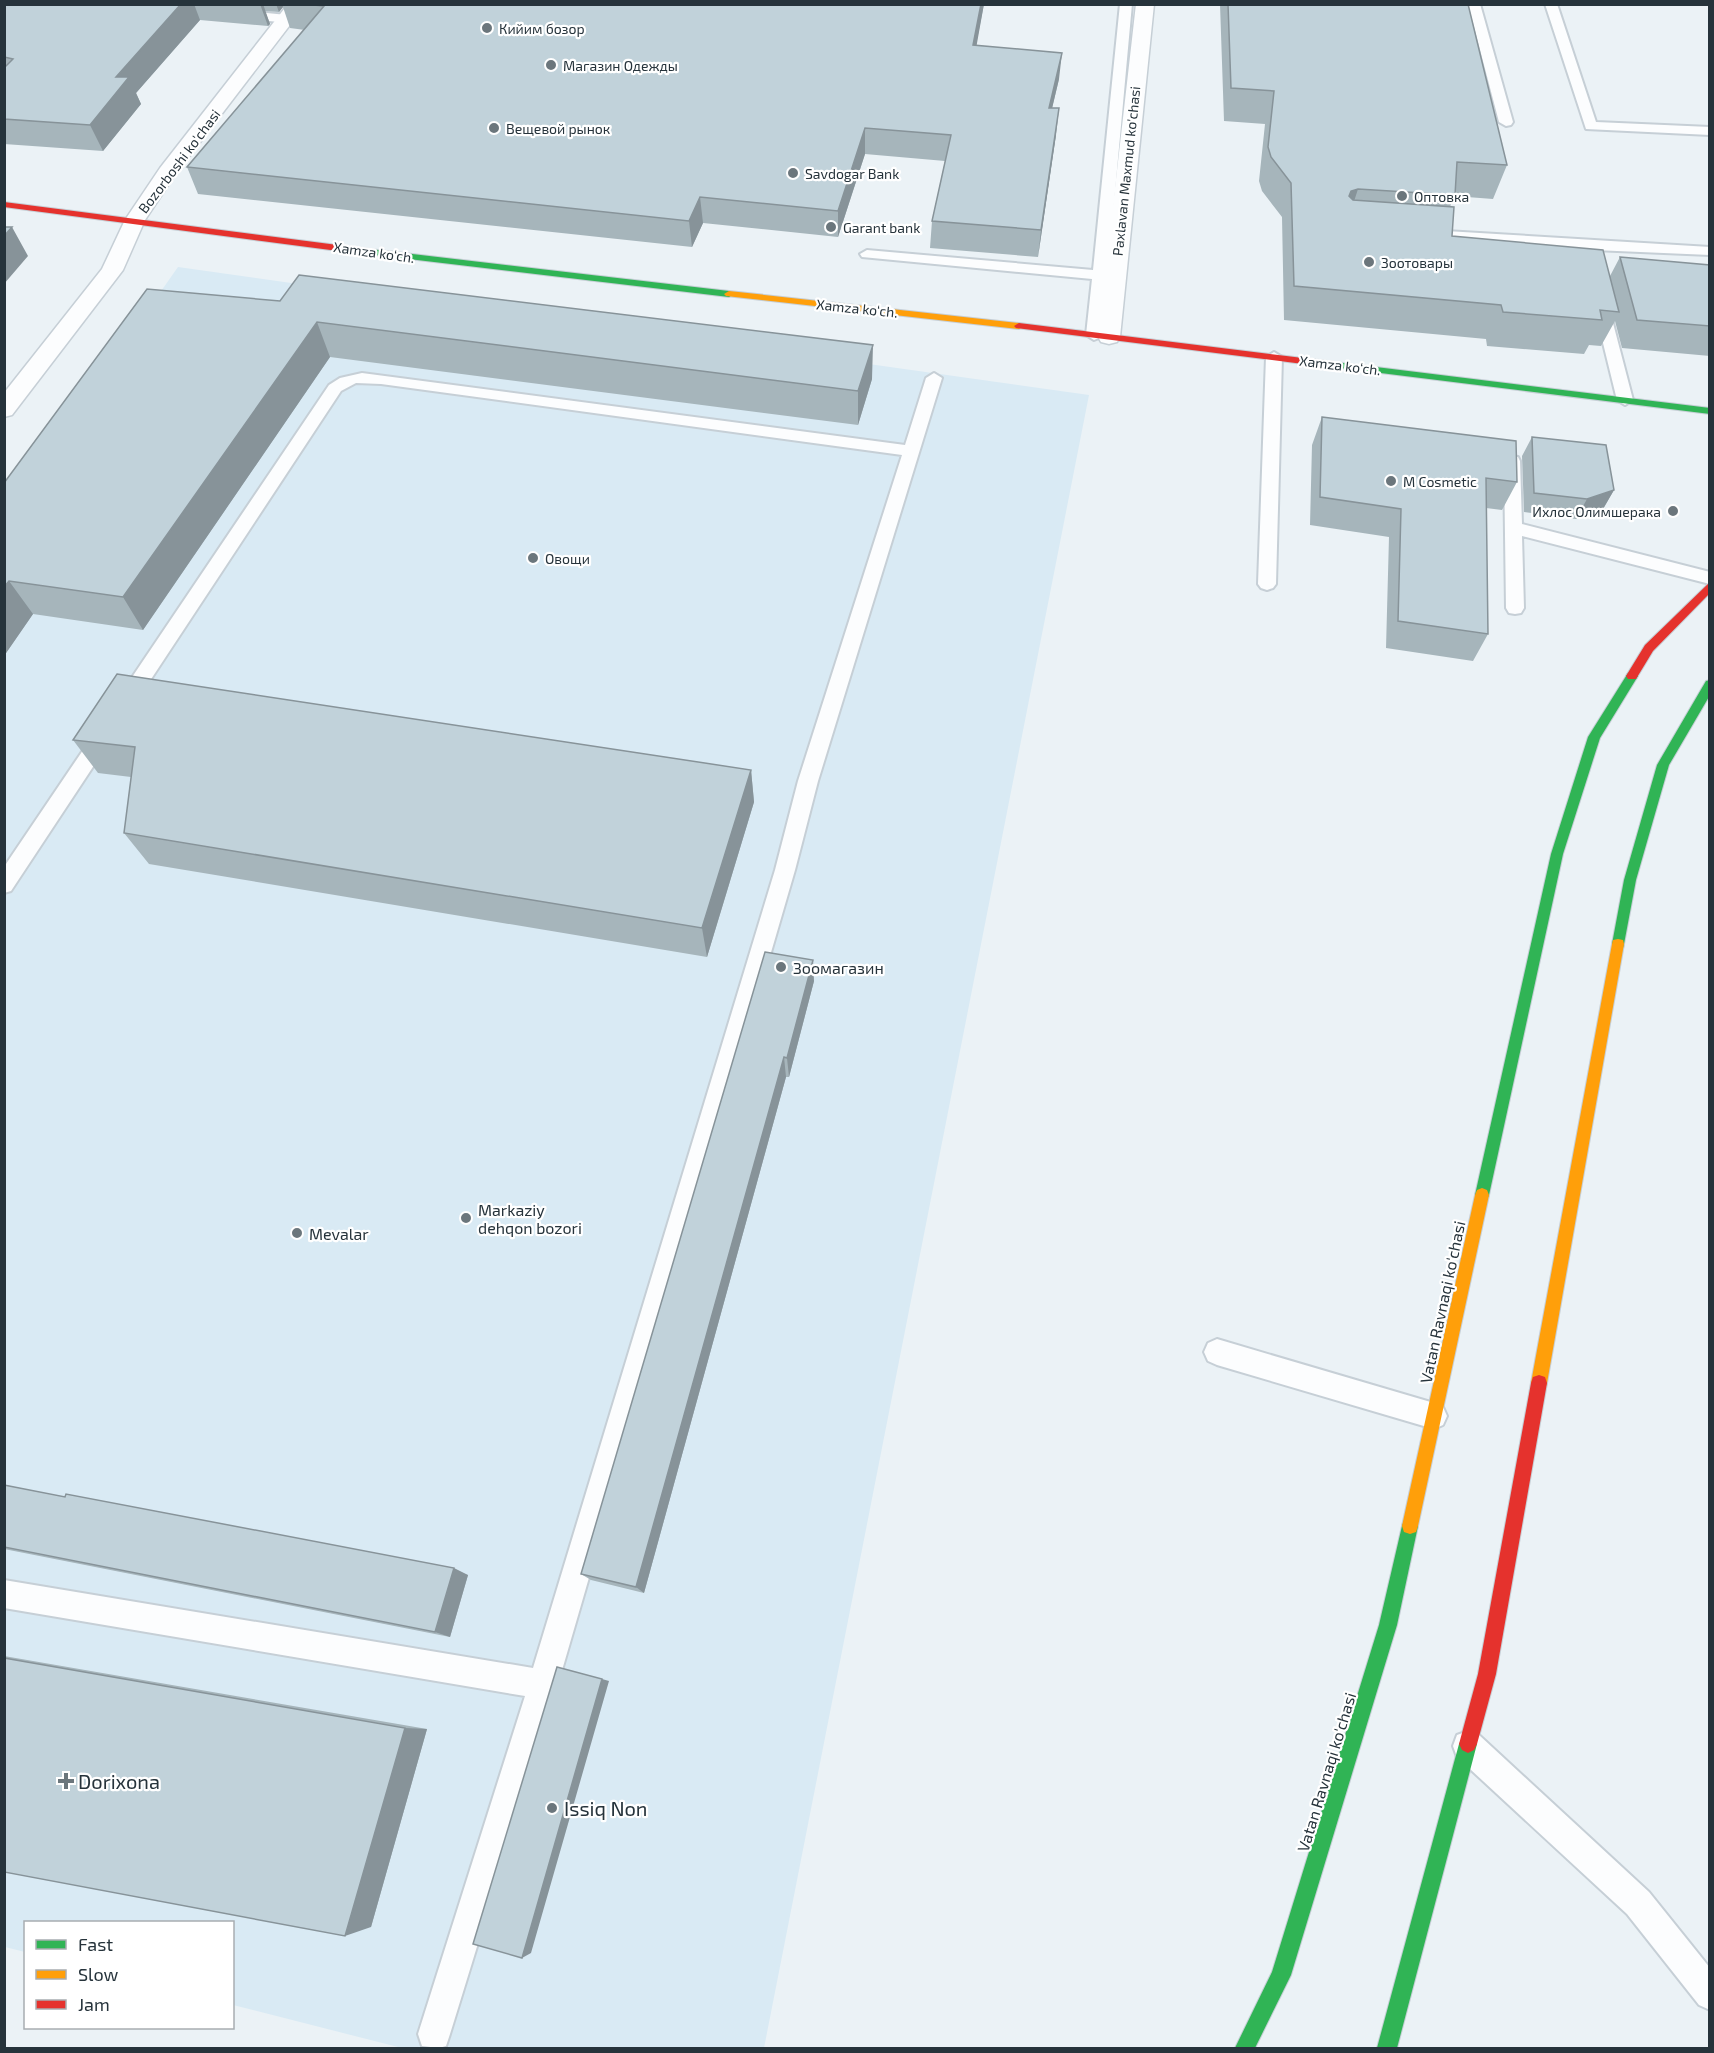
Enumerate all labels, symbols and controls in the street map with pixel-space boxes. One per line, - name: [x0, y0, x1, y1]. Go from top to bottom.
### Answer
- place label: Кийим бозор: [499, 20, 585, 37]
- marker: Кийим бозор: [480, 21, 494, 35]
- place label: Магазин Одежды: [563, 57, 678, 74]
- marker: Магазин Одежды: [544, 58, 558, 72]
- street label: Paxlavan Maxmud ko'chasi: [1109, 85, 1143, 257]
- street label: Bozorboshi ko'chasi: [134, 106, 224, 216]
- place label: Вещевой рынок: [506, 120, 611, 137]
- marker: Вещевой рынок: [487, 121, 501, 135]
- place label: Savdogar Bank: [805, 165, 899, 182]
- marker: Savdogar Bank: [786, 166, 800, 180]
- place label: Оптовка: [1414, 188, 1469, 205]
- marker: Оптовка: [1395, 189, 1409, 203]
- place label: Garant bank: [843, 219, 920, 236]
- marker: Garant bank: [824, 220, 838, 234]
- street label: Xamza ko‘ch.: [332, 238, 416, 266]
- place label: Зоотовары: [1381, 254, 1453, 271]
- marker: Зоотовары: [1362, 255, 1376, 269]
- street label: Xamza ko‘ch.: [815, 295, 899, 321]
- street label: Xamza ko‘ch.: [1298, 352, 1382, 378]
- place label: M Cosmetic: [1403, 473, 1477, 490]
- marker: M Cosmetic: [1384, 474, 1398, 488]
- place label: Ихлос Олимшерака: [1532, 503, 1661, 520]
- marker: Ихлос Олимшерака: [1666, 504, 1680, 518]
- place label: Овощи: [545, 550, 590, 567]
- marker: Овощи: [526, 551, 540, 565]
- place label: Зоомагазин: [793, 958, 884, 977]
- marker: Зоомагазин: [774, 960, 788, 974]
- place label: Markaziy dehqon bozori: [478, 1200, 582, 1237]
- marker: Markaziy dehqon bozori: [459, 1211, 473, 1225]
- street label: Vatan Ravnaqi ko'chasi: [1416, 1219, 1468, 1385]
- place label: Mevalar: [309, 1224, 369, 1243]
- marker: Mevalar: [290, 1226, 304, 1240]
- street label: Vatan Ravnaqi ko'chasi: [1293, 1690, 1359, 1854]
- place label: Dorixona: [78, 1769, 160, 1793]
- marker: Dorixona: [59, 1774, 73, 1788]
- place label: Issiq Non: [564, 1796, 647, 1820]
- marker: Issiq Non: [545, 1801, 559, 1815]
- legend: [24, 1921, 234, 2029]
- text: Fast: [78, 1933, 113, 1955]
- text: Slow: [78, 1963, 119, 1985]
- text: Jam: [78, 1993, 110, 2015]

